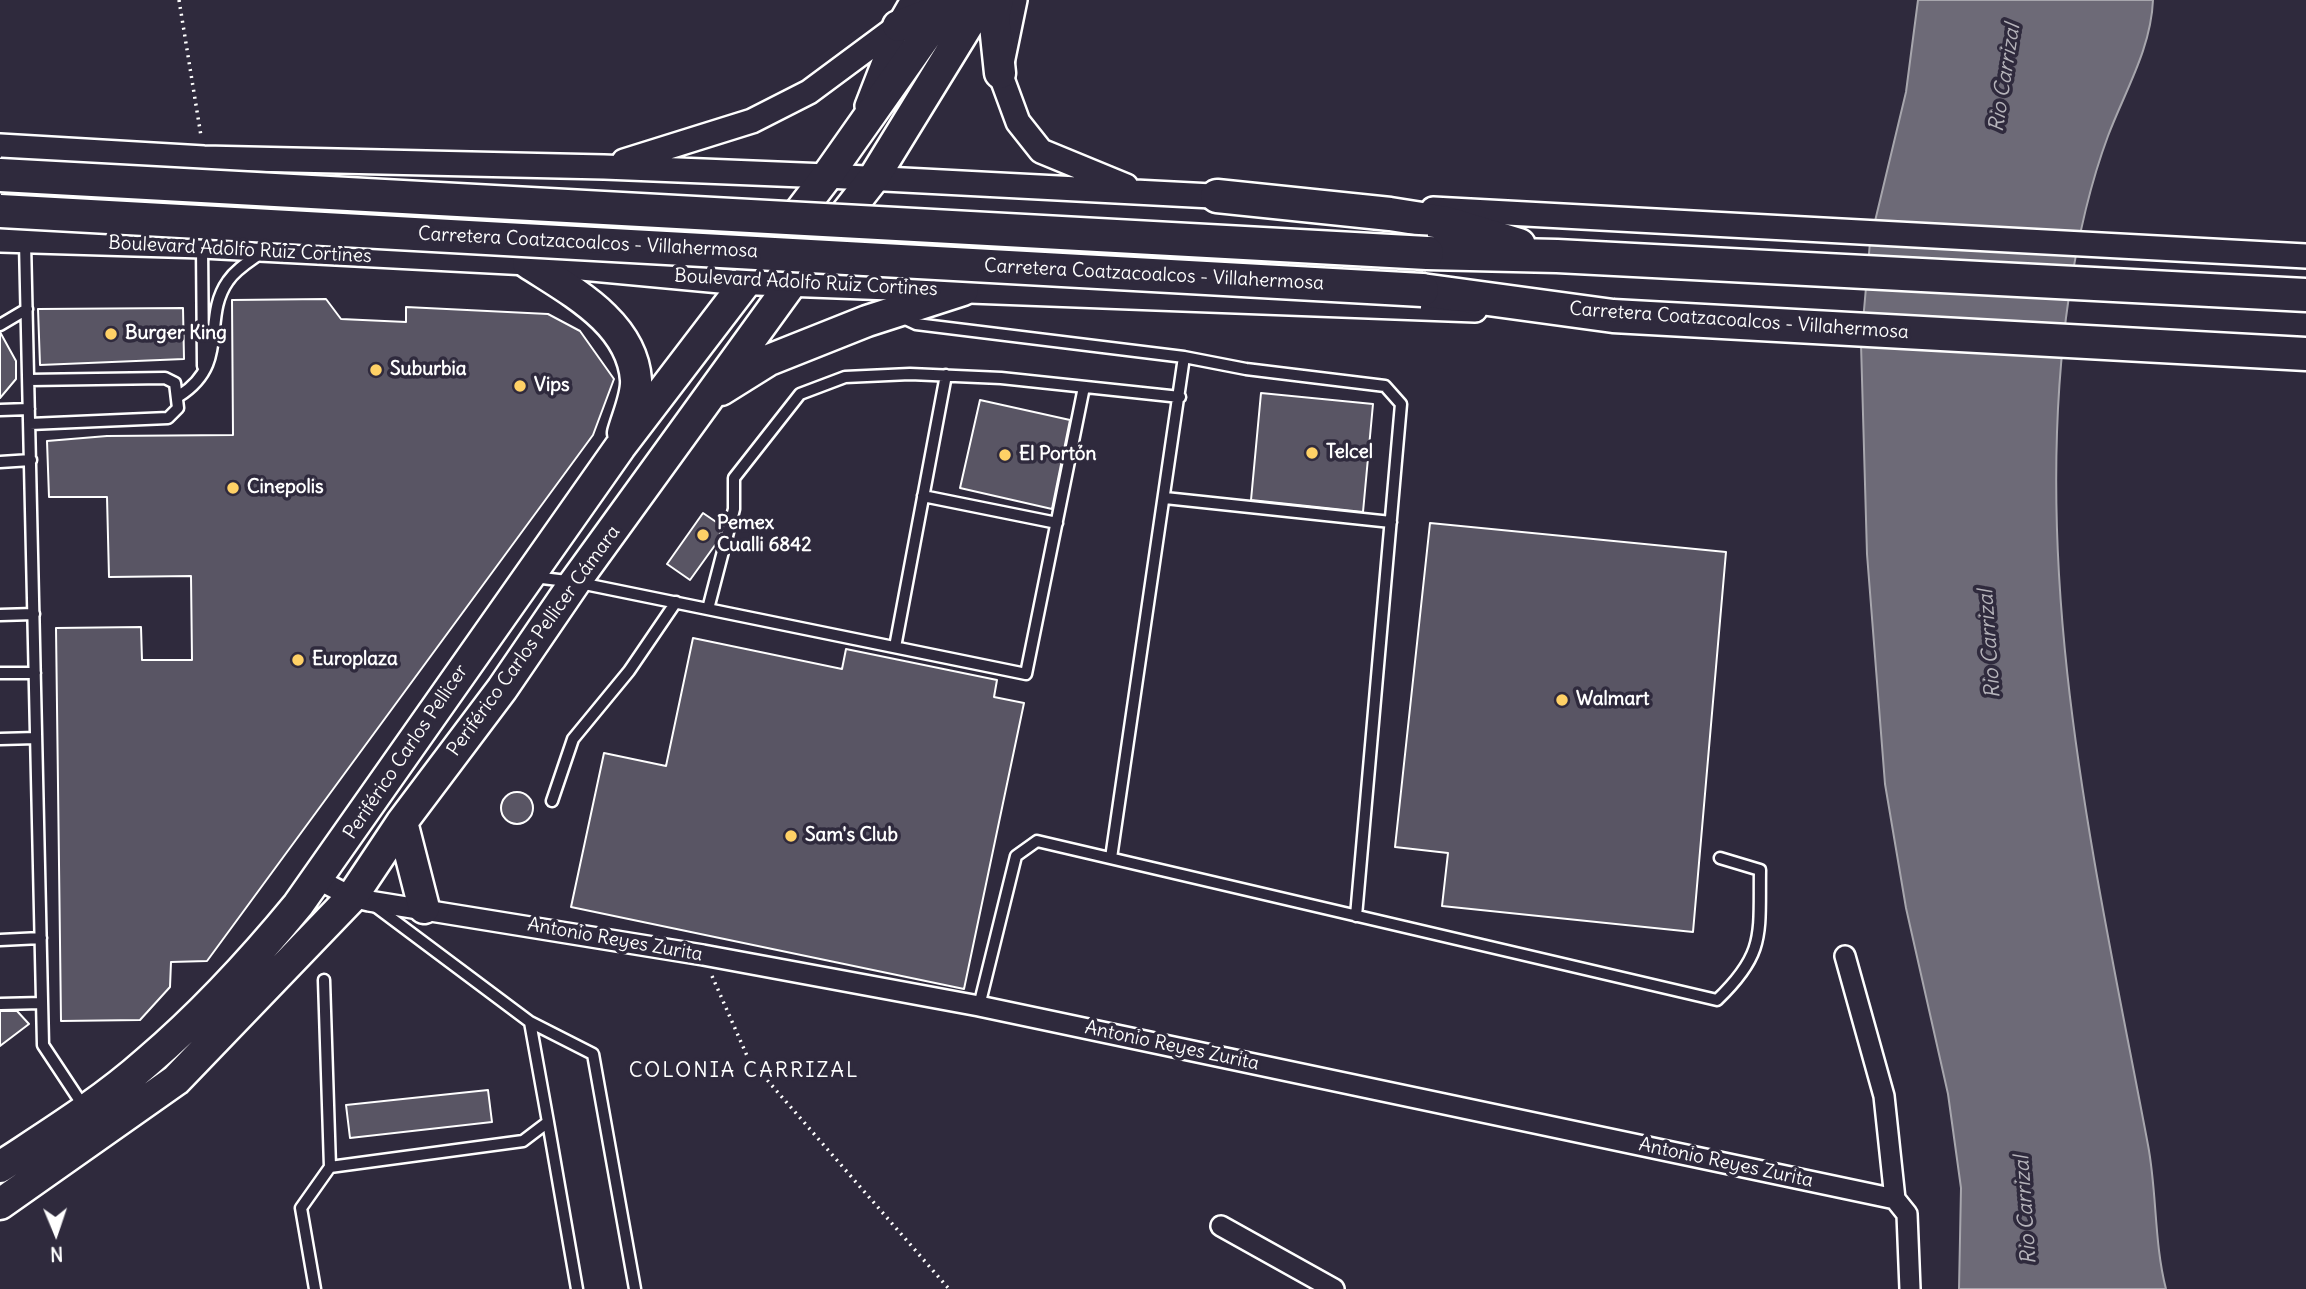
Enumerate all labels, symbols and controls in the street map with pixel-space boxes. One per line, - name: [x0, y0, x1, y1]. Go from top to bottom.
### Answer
- water label: Rio Carrizal: [1984, 22, 2026, 134]
- street label: Carretera Coatzacoalcos - Villahermosa: [418, 223, 758, 263]
- street label: Boulevard Adolfo Ruiz Cortines: [108, 232, 372, 268]
- street label: Carretera Coatzacoalcos - Villahermosa: [984, 255, 1324, 295]
- street label: Boulevard Adolfo Ruiz Cortines: [674, 265, 938, 301]
- street label: Carretera Coatzacoalcos - Villahermosa: [1569, 298, 1909, 344]
- place label: Burger King: [125, 323, 227, 345]
- marker: Burger King: [103, 326, 119, 342]
- place label: Suburbia: [390, 359, 467, 381]
- marker: Suburbia: [368, 362, 384, 378]
- place label: Vips: [534, 375, 570, 397]
- marker: Vips: [512, 378, 528, 394]
- place label: Telcel: [1326, 442, 1373, 464]
- place label: El Portón: [1019, 444, 1096, 466]
- marker: Telcel: [1304, 445, 1320, 461]
- marker: El Portón: [997, 447, 1013, 463]
- place label: Cinepolis: [247, 477, 324, 499]
- marker: Cinepolis: [225, 480, 241, 496]
- place label: Pemex Cualli 6842: [717, 513, 812, 557]
- street label: Periférico Carlos Pellicer Cámara: [443, 521, 625, 761]
- marker: Pemex Cualli 6842: [695, 527, 711, 543]
- water label: Rio Carrizal: [1974, 589, 2006, 699]
- place label: Europlaza: [312, 649, 398, 671]
- marker: Europlaza: [290, 652, 306, 668]
- street label: Periférico Carlos Pellicer: [339, 660, 473, 844]
- place label: Walmart: [1576, 689, 1649, 711]
- marker: Walmart: [1554, 692, 1570, 708]
- place label: Sam's Club: [805, 825, 898, 847]
- marker: Sam's Club: [783, 828, 799, 844]
- street label: Antonio Reyes Zurita: [526, 913, 704, 967]
- street label: Antonio Reyes Zurita: [1083, 1016, 1261, 1076]
- district label: COLONIA CARRIZAL: [631, 1058, 857, 1084]
- street label: Antonio Reyes Zurita: [1637, 1133, 1815, 1193]
- water label: Rio Carrizal: [2010, 1155, 2042, 1265]
- north arrow: [21, 1198, 91, 1268]
- text: N: [50, 1242, 64, 1266]

